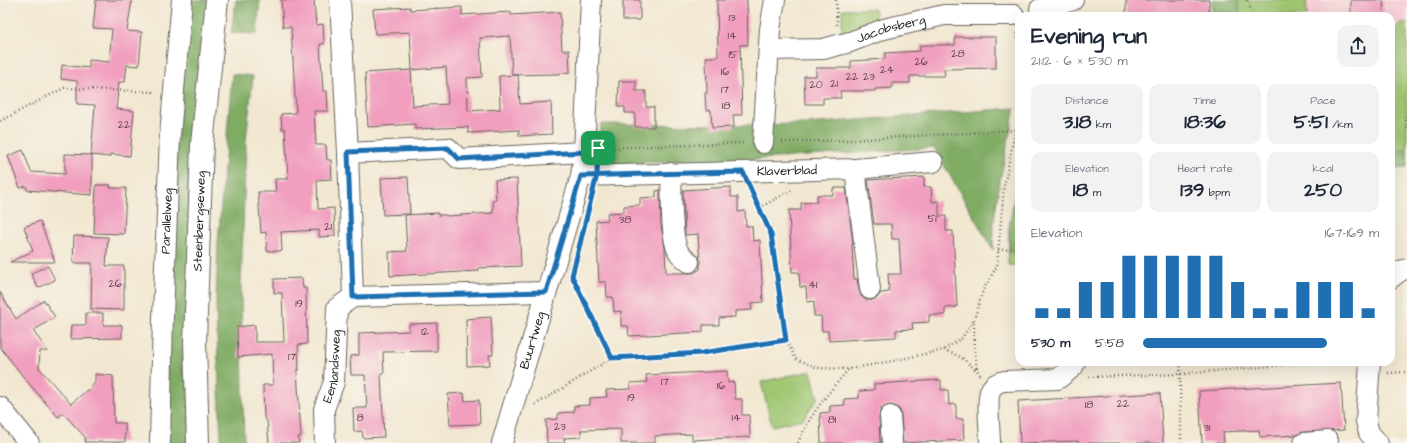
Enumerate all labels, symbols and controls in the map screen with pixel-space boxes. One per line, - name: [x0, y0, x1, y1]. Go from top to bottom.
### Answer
- house number: 13: [728, 10, 736, 25]
- street label: Jacobsberg: [854, 11, 928, 48]
- text: Evening run: [1031, 21, 1147, 52]
- button: share: [1337, 25, 1379, 67]
- house number: 14: [728, 28, 737, 43]
- house number: 28: [951, 46, 965, 61]
- house number: 15: [728, 47, 738, 62]
- text: 21:12 · 6 × 530 m: [1031, 52, 1128, 70]
- house number: 26: [914, 54, 928, 69]
- house number: 24: [880, 62, 894, 77]
- house number: 16: [721, 64, 729, 79]
- house number: 22: [846, 69, 859, 84]
- house number: 23: [863, 69, 875, 84]
- house number: 21: [830, 76, 838, 91]
- house number: 20: [809, 77, 823, 92]
- house number: 17: [721, 82, 729, 97]
- text: Distance: [1066, 93, 1108, 108]
- text: Time: [1193, 93, 1217, 108]
- text: Pace: [1310, 93, 1336, 108]
- house number: 18: [722, 98, 730, 113]
- text: 3.18: [1063, 108, 1091, 136]
- text: 18:36: [1184, 108, 1226, 136]
- text: 5:51: [1294, 108, 1328, 136]
- house number: 22: [118, 117, 131, 132]
- text: km: [1091, 117, 1111, 132]
- text: /km: [1328, 117, 1352, 132]
- pin: [581, 131, 615, 165]
- icon: arrive: [587, 137, 609, 159]
- street label: Klaverblad: [757, 161, 818, 181]
- text: Elevation: [1065, 161, 1109, 176]
- text: Heart rate: [1177, 161, 1233, 176]
- text: kcal: [1312, 161, 1334, 176]
- street label: Steenbergseweg: [189, 170, 211, 272]
- text: 18: [1073, 176, 1088, 204]
- text: 139: [1180, 176, 1204, 204]
- text: 250: [1304, 176, 1342, 204]
- text: m: [1088, 185, 1101, 200]
- text: bpm: [1204, 185, 1230, 200]
- street label: Parallelweg: [156, 187, 178, 255]
- house number: 51: [927, 211, 937, 226]
- house number: 38: [619, 212, 631, 227]
- house number: 21: [324, 219, 332, 234]
- text: Elevation: [1031, 224, 1082, 242]
- text: 167–169 m: [1325, 224, 1379, 242]
- house number: 26: [108, 276, 122, 291]
- house number: 41: [809, 277, 818, 292]
- house number: 19: [295, 296, 303, 311]
- street label: Buurtweg: [515, 309, 550, 371]
- house number: 12: [421, 324, 430, 339]
- street label: Eenlandsweg: [318, 329, 346, 406]
- text: 530 m: [1031, 334, 1070, 352]
- text: 5:58: [1095, 334, 1124, 352]
- house number: 17: [288, 349, 296, 364]
- house number: 17: [661, 374, 669, 389]
- house number: 16: [717, 378, 725, 393]
- house number: 19: [627, 390, 635, 405]
- house number: 22: [1117, 396, 1130, 411]
- house number: 18: [1085, 397, 1093, 412]
- house number: 8: [356, 410, 364, 425]
- house number: 14: [732, 410, 741, 425]
- house number: 81: [828, 412, 837, 427]
- house number: 23: [554, 419, 566, 434]
- house number: 31: [1203, 420, 1211, 435]

